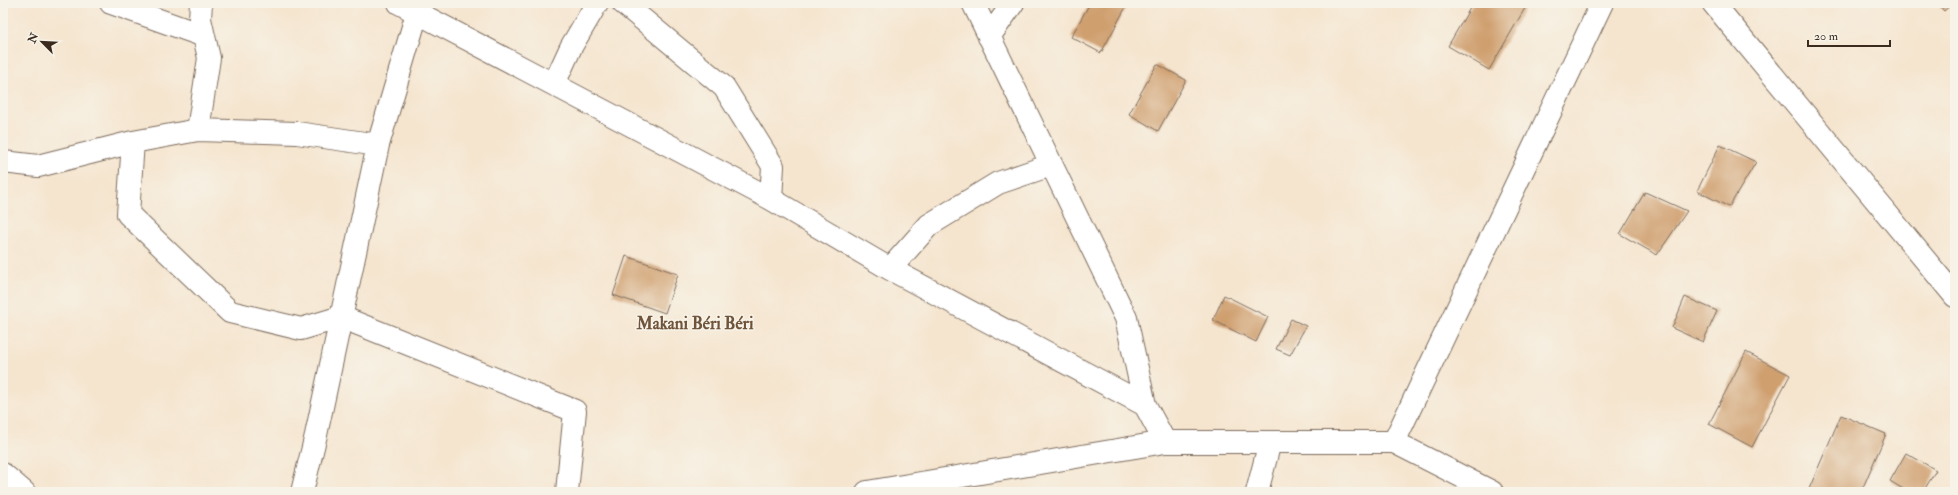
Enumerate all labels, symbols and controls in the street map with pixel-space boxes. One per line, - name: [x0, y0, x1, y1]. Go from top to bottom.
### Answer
- north arrow: [22, 22, 62, 62]
- scale bar: [1808, 22, 1890, 48]
- text: 20 m: [1814, 29, 1839, 44]
- text: N: [25, 30, 42, 46]
- district label: Makani Béri Béri: [636, 313, 754, 334]

